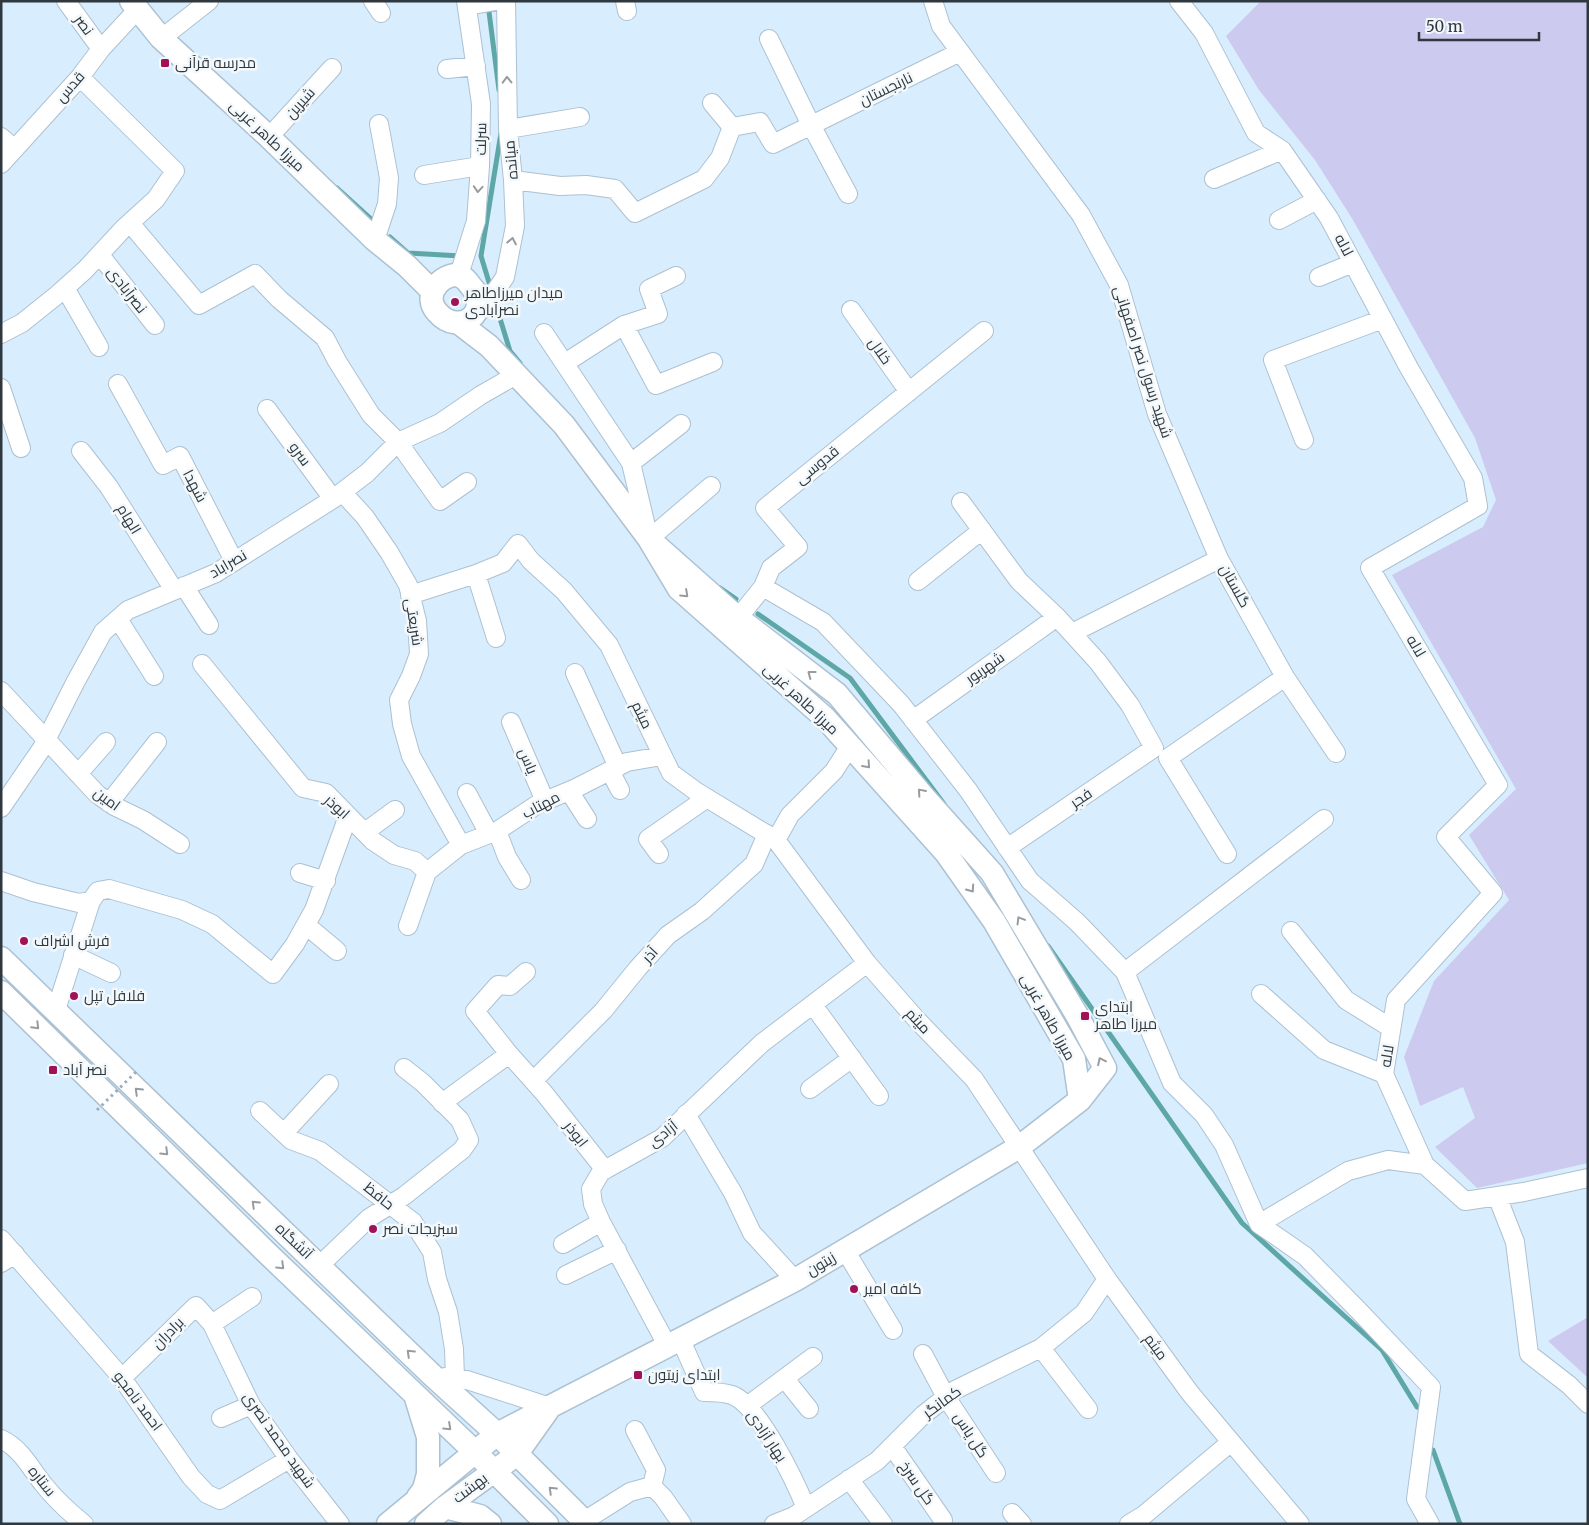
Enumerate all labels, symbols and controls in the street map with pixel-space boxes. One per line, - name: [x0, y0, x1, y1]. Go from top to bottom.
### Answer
- street label: نصر: [70, 10, 98, 39]
- scale bar: [1419, 10, 1539, 42]
- text: 50 m: [1426, 17, 1463, 36]
- place label: مدرسه قرآنی: [175, 53, 256, 73]
- marker: مدرسه قرآنی: [159, 57, 171, 69]
- street label: قدس: [51, 67, 89, 107]
- street label: نارنجستان: [856, 67, 916, 111]
- one-way arrow: [502, 75, 512, 83]
- street label: شیرین: [281, 83, 319, 123]
- street label: میرزا طاهر غربی: [225, 96, 309, 176]
- street label: سرلت: [471, 122, 490, 156]
- street label: میانده: [499, 140, 522, 180]
- one-way arrow: [473, 185, 484, 193]
- street label: لاله: [1331, 230, 1358, 259]
- one-way arrow: [506, 237, 516, 246]
- street label: نصرآبادی: [103, 263, 151, 317]
- place label: میدان میرزاطاهر نصرآبادی: [464, 283, 563, 320]
- street label: شهید رسول نصر اصفهانی: [1109, 283, 1177, 441]
- marker: میدان میرزاطاهر نصرآبادی: [449, 296, 461, 308]
- street label: خلال: [864, 334, 896, 368]
- street label: سرو: [285, 438, 315, 469]
- street label: قدوسی: [791, 441, 843, 489]
- street label: شهدا: [178, 466, 212, 506]
- street label: الهام: [112, 500, 146, 538]
- street label: نصراباد: [205, 545, 250, 582]
- street label: گلستان: [1215, 561, 1255, 611]
- one-way arrow: [679, 589, 688, 598]
- street label: شریعتی: [400, 597, 428, 647]
- street label: لاله: [1402, 631, 1430, 660]
- street label: شهریور: [961, 647, 1009, 689]
- street label: میرزا طاهر غربی: [759, 659, 843, 739]
- one-way arrow: [808, 671, 817, 679]
- street label: میثم: [627, 698, 657, 732]
- street label: یاس: [514, 745, 542, 777]
- one-way arrow: [861, 760, 870, 769]
- street label: امین: [90, 783, 124, 815]
- street label: فجر: [1065, 783, 1095, 812]
- street label: مهتاب: [519, 787, 563, 823]
- one-way arrow: [917, 789, 926, 798]
- street label: ابوذر: [320, 790, 354, 823]
- one-way arrow: [965, 884, 975, 893]
- one-way arrow: [1017, 916, 1027, 925]
- place label: فرش اشراف: [34, 931, 110, 951]
- marker: فرش اشراف: [18, 935, 30, 947]
- street label: آذر: [637, 943, 662, 967]
- street label: میرزا طاهر غربی: [1016, 970, 1080, 1064]
- place label: فلافل تپل: [84, 986, 145, 1006]
- marker: فلافل تپل: [68, 990, 80, 1002]
- place label: ابتدای میرزا طاهر: [1094, 997, 1157, 1033]
- street label: میثم: [901, 1004, 935, 1038]
- marker: ابتدای میرزا طاهر: [1079, 1010, 1091, 1022]
- one-way arrow: [30, 1020, 39, 1029]
- street label: لاله: [1375, 1043, 1398, 1069]
- one-way arrow: [1096, 1057, 1107, 1066]
- place label: نصر آباد: [63, 1060, 107, 1079]
- marker: نصر آباد: [47, 1064, 59, 1076]
- one-way arrow: [135, 1088, 144, 1097]
- street label: ابوذر: [560, 1116, 592, 1151]
- street label: آزادی: [644, 1116, 682, 1152]
- one-way arrow: [159, 1147, 168, 1156]
- street label: حافظ: [360, 1178, 398, 1214]
- one-way arrow: [252, 1201, 261, 1210]
- street label: آتشگاه: [272, 1218, 317, 1263]
- place label: سبزیجات نصر: [382, 1219, 458, 1238]
- marker: سبزیجات نصر: [367, 1223, 379, 1235]
- street label: زیتون: [803, 1247, 839, 1281]
- one-way arrow: [275, 1260, 284, 1269]
- place label: کافه امیر: [863, 1279, 922, 1298]
- marker: کافه امیر: [848, 1283, 860, 1295]
- street label: برادران: [148, 1313, 188, 1353]
- street label: میثم: [1140, 1330, 1172, 1364]
- one-way arrow: [407, 1350, 416, 1359]
- place label: ابتدای زیتون: [648, 1365, 721, 1385]
- street label: احمد نامجو: [110, 1367, 167, 1434]
- marker: ابتدای زیتون: [632, 1369, 644, 1381]
- street label: کمانگر: [918, 1381, 965, 1423]
- street label: شهید محمد نصری: [238, 1388, 320, 1492]
- street label: بهار آزادی: [742, 1406, 792, 1466]
- street label: گل یاس: [949, 1408, 993, 1462]
- one-way arrow: [443, 1421, 452, 1430]
- street label: گل سرخ: [894, 1457, 939, 1510]
- street label: ستاره: [24, 1462, 60, 1500]
- street label: بهشت: [448, 1468, 492, 1508]
- one-way arrow: [549, 1487, 558, 1496]

